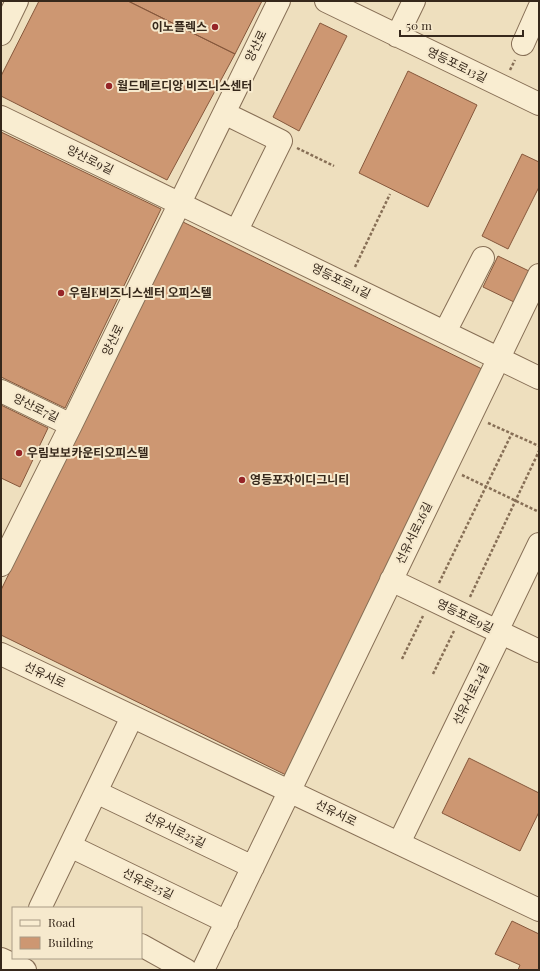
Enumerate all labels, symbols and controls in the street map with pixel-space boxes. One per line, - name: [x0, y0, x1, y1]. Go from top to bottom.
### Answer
- scale bar: [400, 12, 523, 38]
- text: 50 m: [406, 17, 432, 33]
- place label: 이노플렉스: [152, 18, 207, 34]
- marker: 이노플렉스: [210, 22, 220, 32]
- street label: 양산로: [241, 27, 270, 64]
- street label: 영등포로13길: [425, 43, 490, 86]
- place label: 월드메르디앙 비즈니스센터: [117, 77, 252, 93]
- marker: 월드메르디앙 비즈니스센터: [104, 81, 114, 91]
- street label: 양산로9길: [64, 141, 117, 177]
- street label: 영등포로11길: [309, 259, 374, 301]
- place label: 우림E비즈니스센터 오피스텔: [69, 284, 212, 300]
- marker: 우림E비즈니스센터 오피스텔: [56, 288, 66, 298]
- street label: 양산로: [98, 321, 127, 358]
- street label: 양산로7길: [11, 389, 62, 425]
- place label: 우림보보카운티오피스텔: [27, 444, 148, 460]
- marker: 우림보보카운티오피스텔: [14, 448, 24, 458]
- place label: 영등포자이디그니티: [250, 471, 349, 487]
- marker: 영등포자이디그니티: [237, 475, 247, 485]
- street label: 선유서로26길: [391, 499, 435, 566]
- street label: 영등포로9길: [434, 594, 496, 636]
- street label: 선유서로: [22, 658, 69, 691]
- street label: 선유서로24길: [448, 660, 492, 727]
- street label: 선유서로: [313, 795, 360, 829]
- street label: 선유서로25길: [142, 807, 209, 851]
- street label: 선유로25길: [120, 864, 177, 902]
- legend: [12, 907, 142, 959]
- text: Road: [48, 914, 75, 930]
- text: Building: [48, 934, 94, 950]

